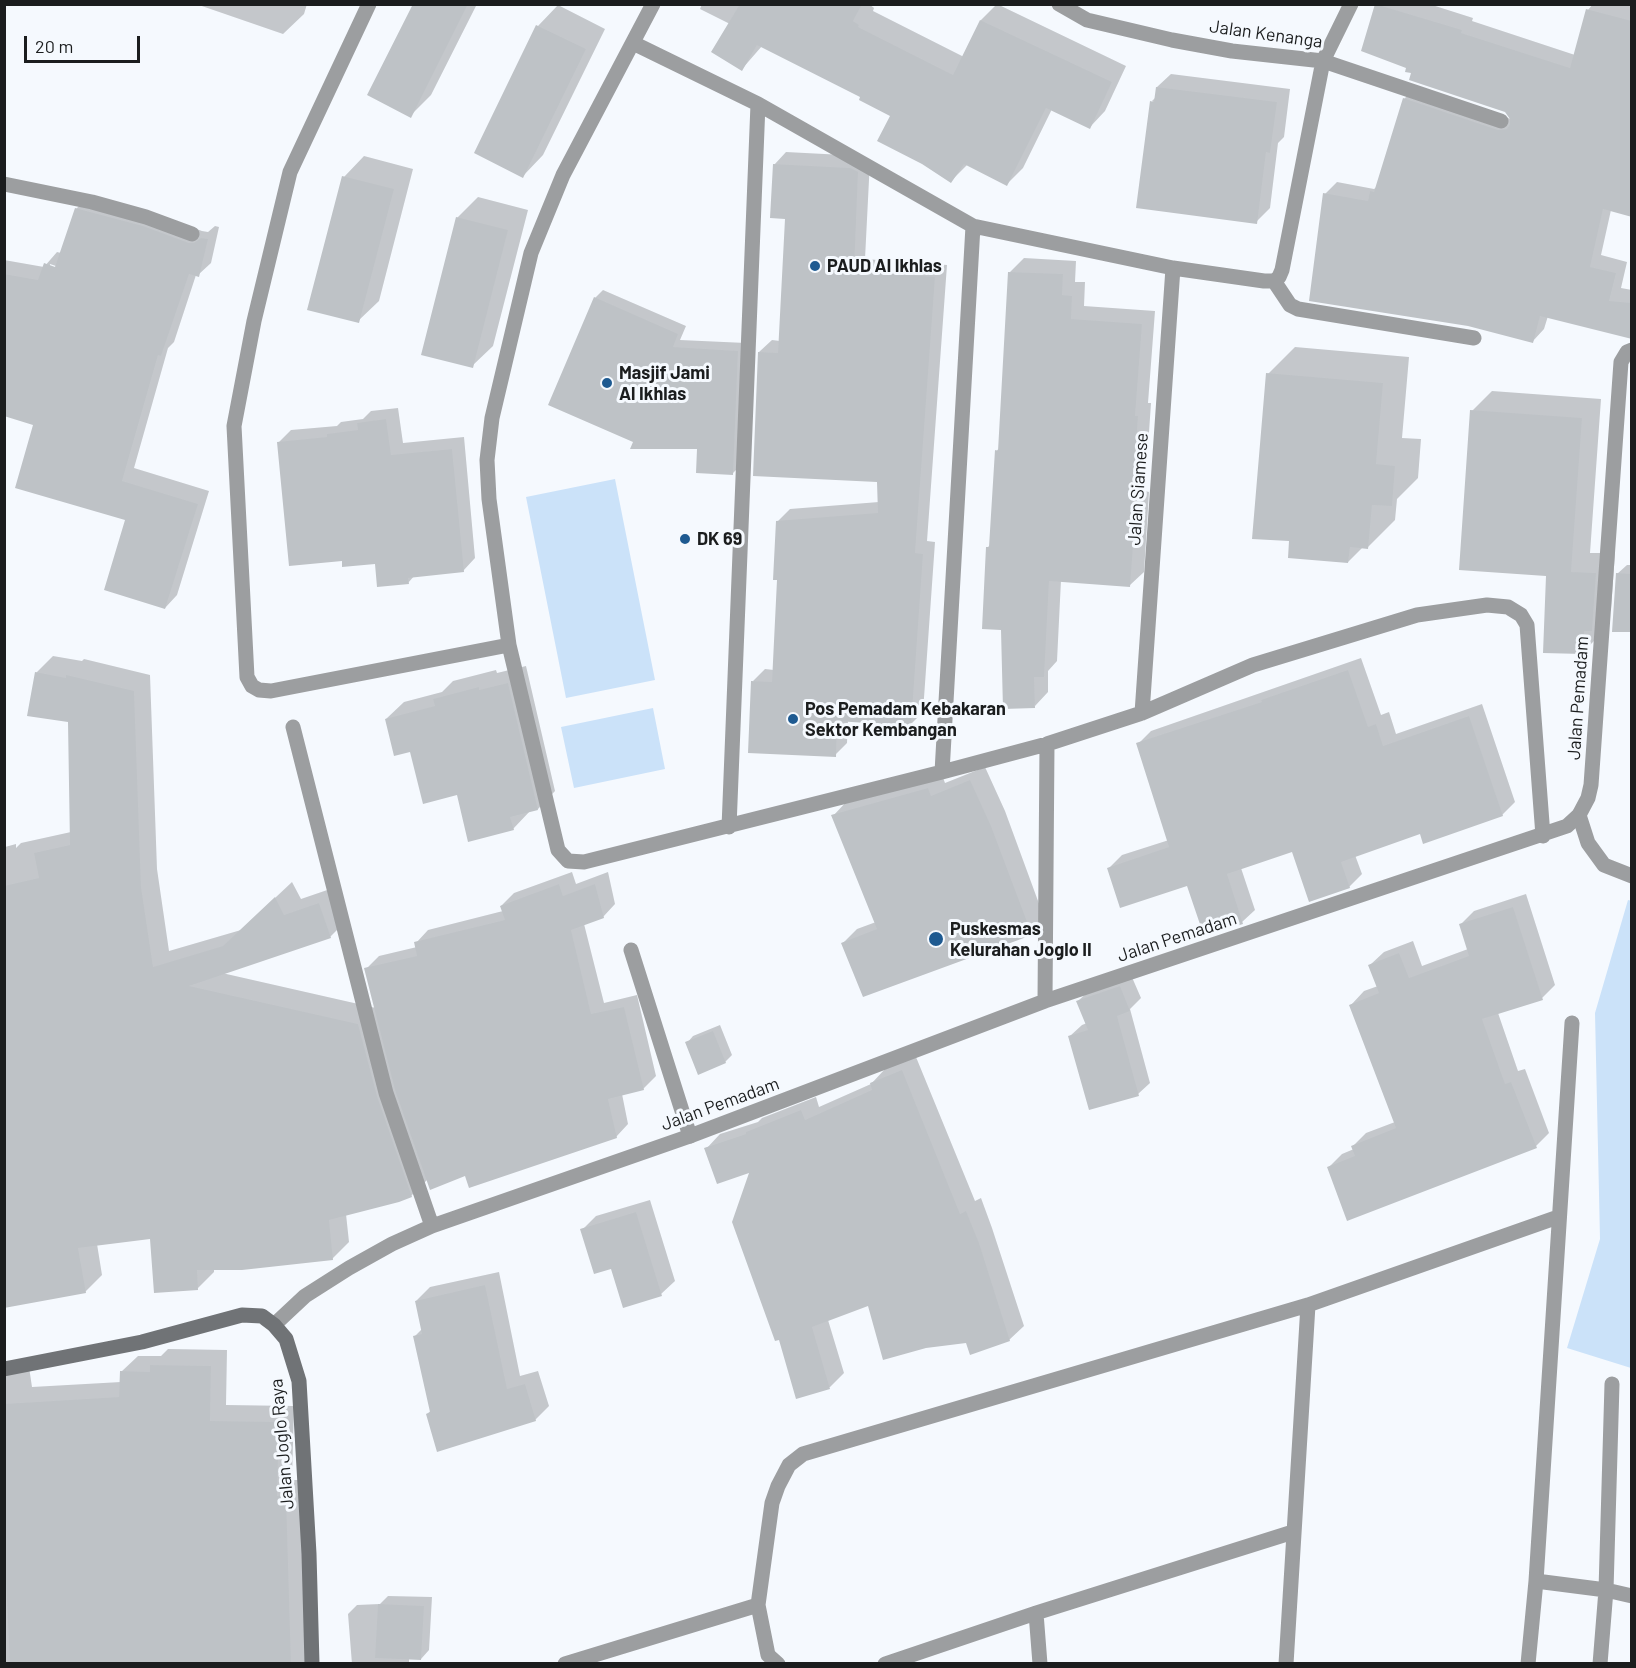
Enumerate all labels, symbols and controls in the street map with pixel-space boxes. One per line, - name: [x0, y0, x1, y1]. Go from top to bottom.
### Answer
- street label: Jalan Kenanga: [1208, 15, 1324, 53]
- scale bar: [27, 24, 142, 62]
- text: 20 m: [35, 35, 73, 57]
- place label: PAUD Al Ikhlas: [827, 255, 942, 277]
- marker: PAUD Al Ikhlas: [808, 259, 822, 273]
- place label: Masjif Jami Al Ikhlas: [619, 362, 710, 404]
- marker: Masjif Jami Al Ikhlas: [600, 376, 614, 390]
- street label: Jalan Siamese: [1123, 432, 1153, 546]
- place label: DK 69: [697, 528, 742, 550]
- marker: DK 69: [678, 532, 692, 546]
- street label: Jalan Pemadam: [1563, 635, 1593, 761]
- place label: Pos Pemadam Kebakaran Sektor Kembangan: [805, 698, 1006, 740]
- marker: Pos Pemadam Kebakaran Sektor Kembangan: [786, 712, 800, 726]
- street label: Jalan Pemadam: [1115, 908, 1239, 966]
- place label: Puskesmas Kelurahan Joglo II: [950, 918, 1092, 960]
- marker: Puskesmas Kelurahan Joglo II: [927, 930, 945, 948]
- street label: Jalan Pemadam: [658, 1073, 782, 1135]
- street label: Jalan Joglo Raya: [266, 1378, 298, 1510]

